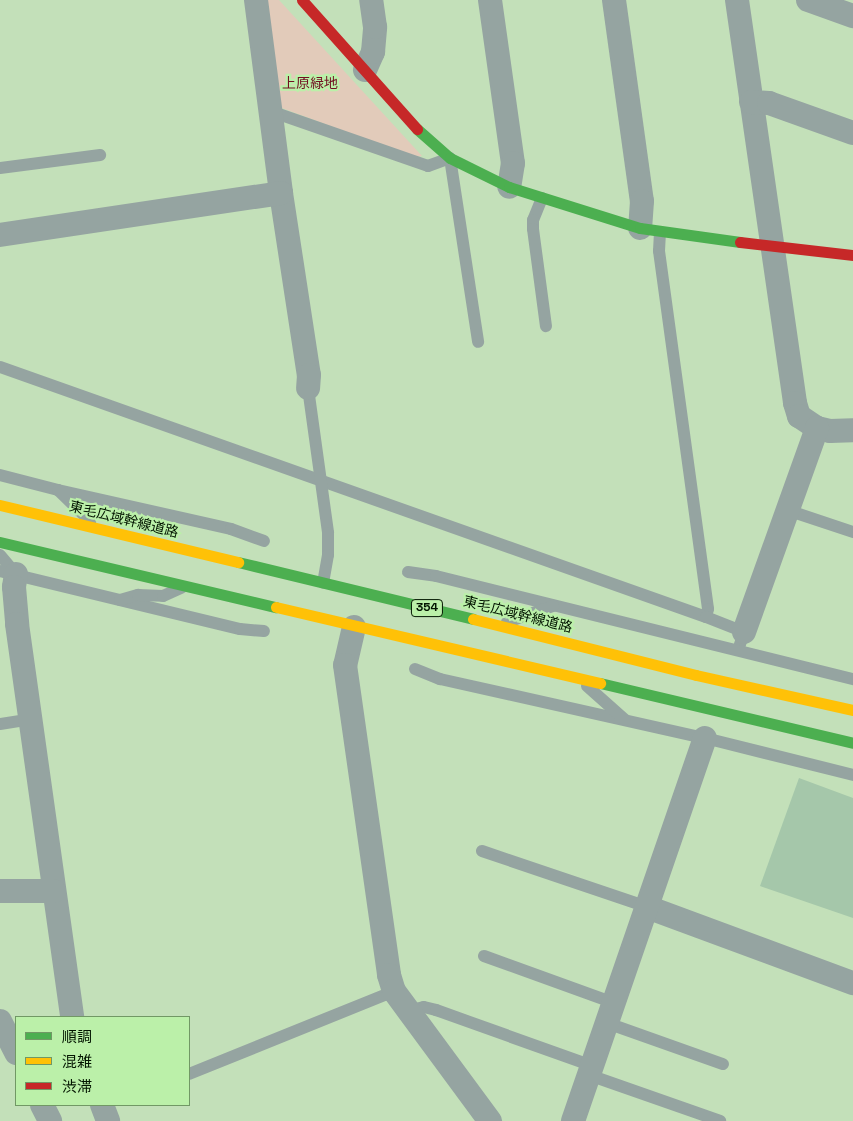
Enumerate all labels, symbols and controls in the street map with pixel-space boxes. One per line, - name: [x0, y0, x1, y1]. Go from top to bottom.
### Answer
- park label: 上原緑地: [282, 75, 338, 91]
- street label: 東毛広域幹線道路: [68, 497, 180, 541]
- street label: 東毛広域幹線道路: [462, 592, 574, 636]
- road number: 354: [411, 598, 443, 618]
- legend: [15, 1016, 190, 1106]
- text: 順調: [62, 1027, 92, 1046]
- text: 混雑: [62, 1052, 92, 1071]
- text: 渋滞: [62, 1077, 92, 1096]

